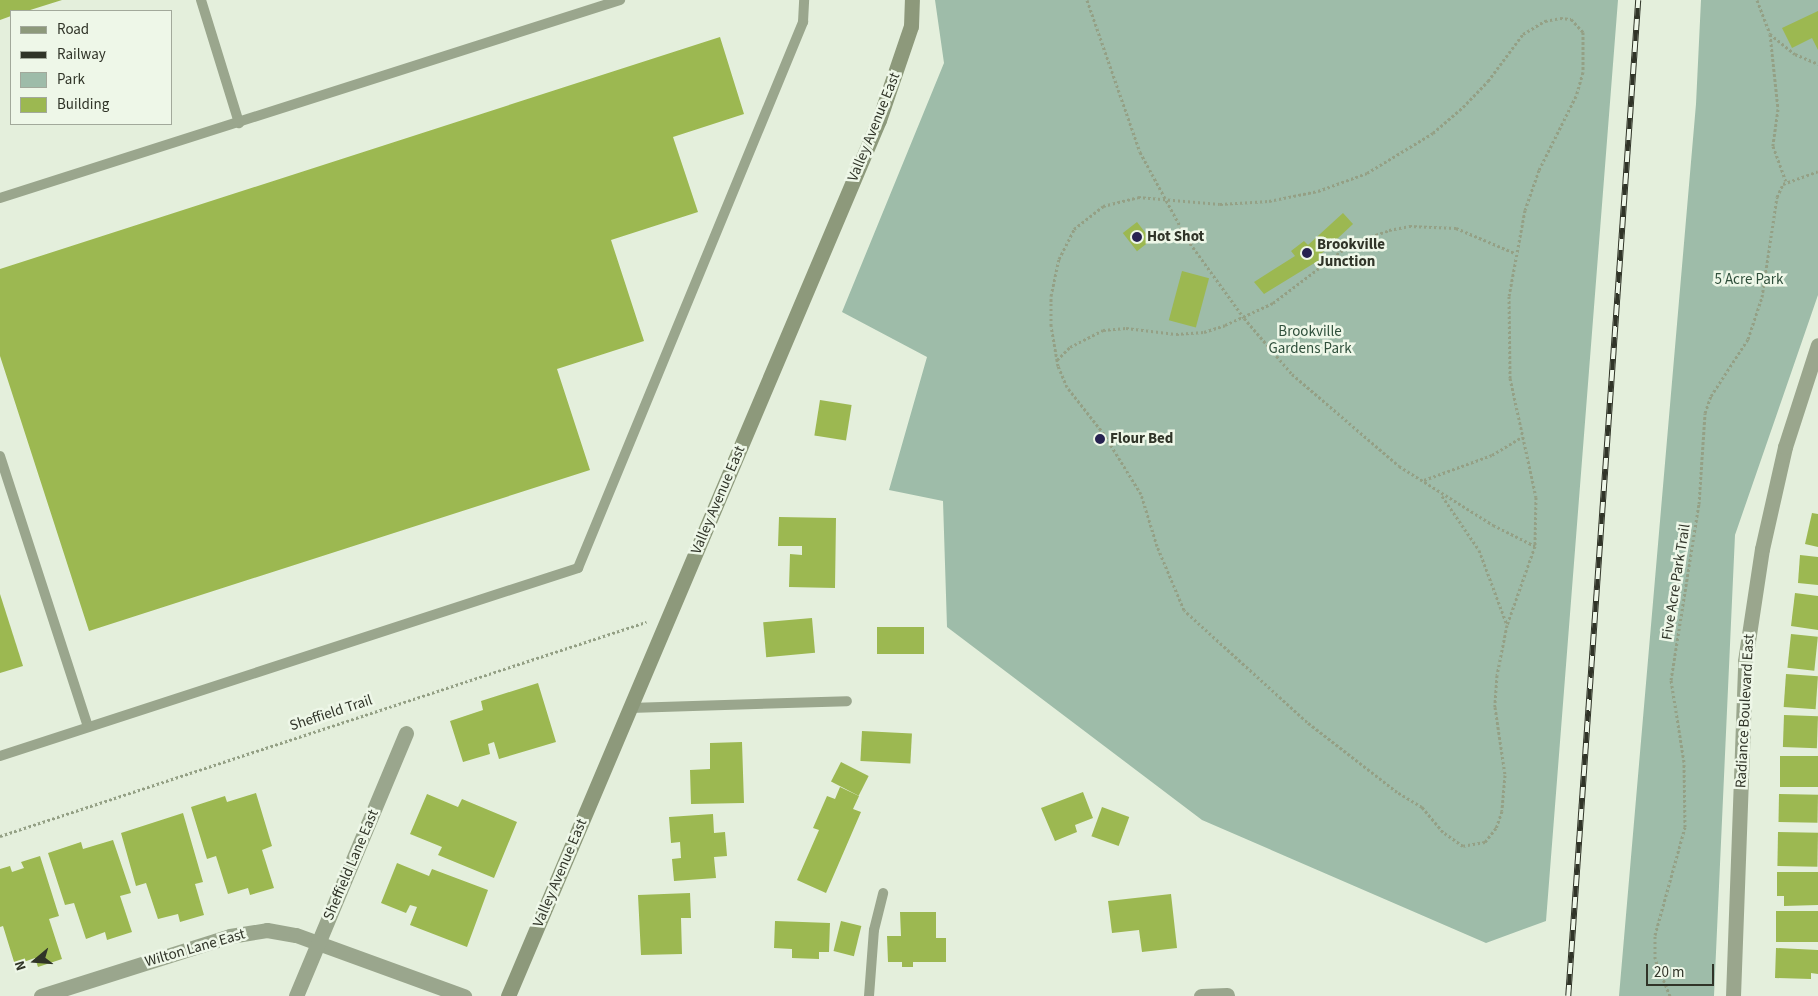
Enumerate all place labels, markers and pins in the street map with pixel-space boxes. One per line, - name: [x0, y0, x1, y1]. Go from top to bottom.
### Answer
- place label: Hot Shot: [1147, 228, 1204, 246]
- marker: Hot Shot: [1131, 231, 1143, 243]
- place label: Brookville Junction: [1317, 235, 1385, 270]
- marker: Brookville Junction: [1301, 247, 1313, 259]
- place label: Flour Bed: [1110, 430, 1173, 448]
- marker: Flour Bed: [1094, 433, 1106, 445]

